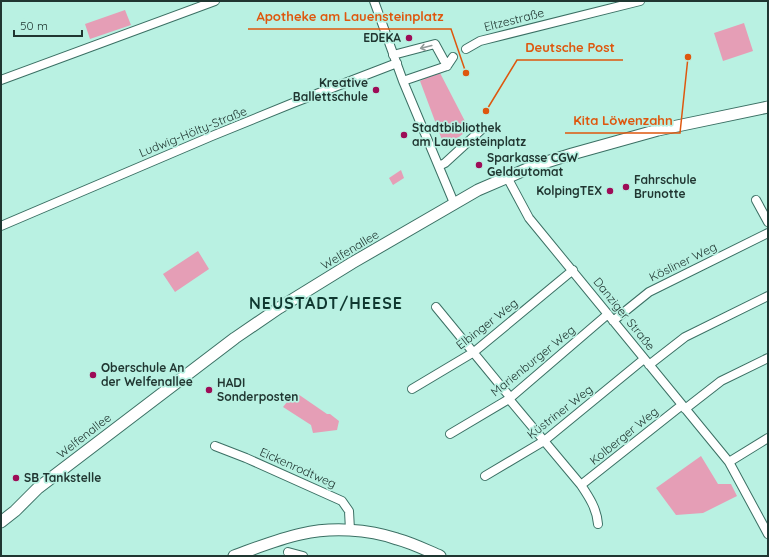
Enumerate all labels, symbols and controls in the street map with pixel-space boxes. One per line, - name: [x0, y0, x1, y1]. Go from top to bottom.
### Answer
- callout: Apotheke am Lauensteinplatz: [248, 4, 451, 29]
- street label: Eltzestraße: [482, 5, 546, 34]
- text: Apotheke am Lauensteinplatz: [256, 8, 444, 24]
- scale bar: [14, 12, 82, 38]
- text: 50 m: [20, 18, 48, 33]
- place label: EDEKA: [363, 30, 401, 45]
- marker: EDEKA: [404, 33, 414, 43]
- callout: Deutsche Post: [517, 35, 623, 60]
- text: Deutsche Post: [525, 39, 615, 55]
- one-way arrow: [420, 43, 433, 51]
- place label: Kreative Ballettschule: [293, 75, 368, 104]
- marker: Kreative Ballettschule: [371, 85, 381, 95]
- street label: Ludwig-Hölty-Straße: [137, 103, 249, 160]
- callout: Kita Löwenzahn: [565, 108, 680, 133]
- text: Kita Löwenzahn: [573, 112, 673, 128]
- place label: Stadtbibliothek am Lauensteinplatz: [412, 120, 526, 149]
- marker: Stadtbibliothek am Lauensteinplatz: [399, 130, 409, 140]
- place label: Sparkasse CGW Geldautomat: [487, 150, 579, 179]
- marker: Sparkasse CGW Geldautomat: [474, 160, 484, 170]
- place label: Fahrschule Brunotte: [634, 172, 697, 201]
- marker: Fahrschule Brunotte: [621, 182, 631, 192]
- place label: KolpingTEX: [536, 183, 602, 198]
- marker: KolpingTEX: [605, 186, 615, 196]
- street label: Welfenallee: [318, 226, 382, 273]
- street label: Kösliner Weg: [646, 239, 719, 284]
- street label: Danziger Straße: [590, 274, 659, 353]
- district label: NEUSTADT/HEESE: [249, 293, 403, 313]
- street label: Elbinger Weg: [453, 295, 520, 352]
- street label: Marienburger Weg: [487, 322, 578, 399]
- place label: Oberschule An der Welfenallee: [101, 360, 193, 389]
- marker: Oberschule An der Welfenallee: [88, 370, 98, 380]
- place label: HADI Sonderposten: [217, 375, 299, 404]
- street label: Küstriner Weg: [524, 381, 595, 442]
- marker: HADI Sonderposten: [204, 385, 214, 395]
- street label: Kolberger Weg: [586, 403, 661, 468]
- street label: Welfenallee: [54, 410, 114, 461]
- street label: Eickenrodtweg: [258, 444, 339, 491]
- place label: SB Tankstelle: [24, 470, 101, 485]
- marker: SB Tankstelle: [11, 473, 21, 483]

